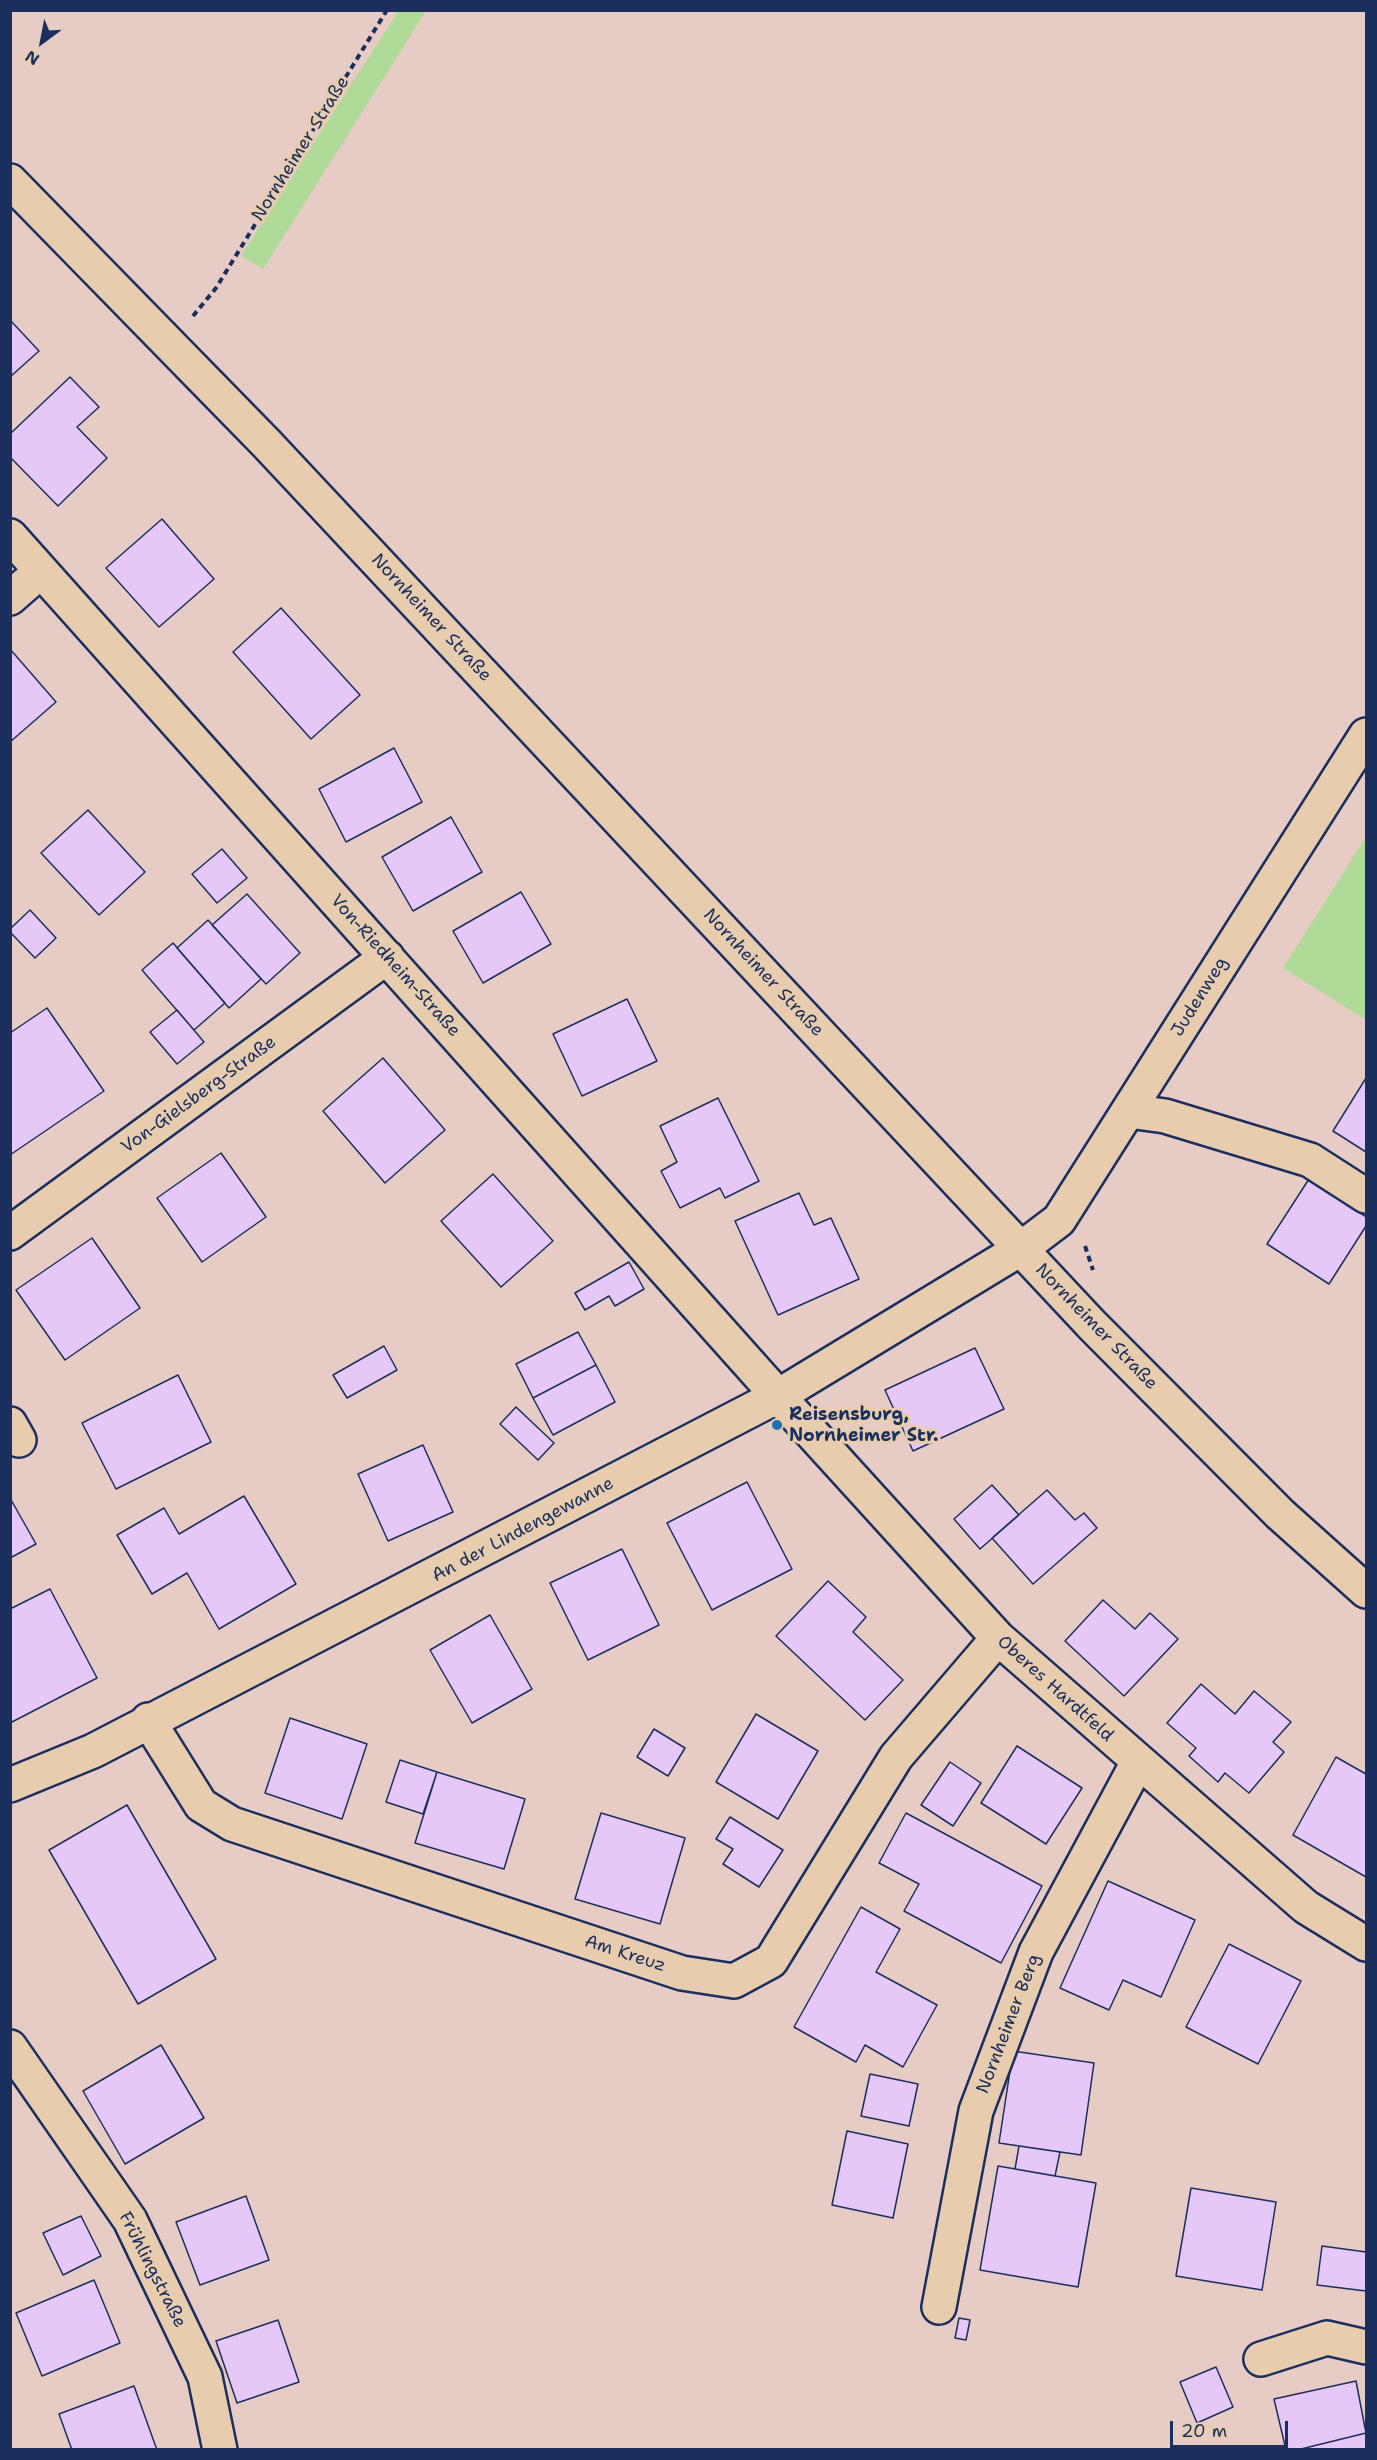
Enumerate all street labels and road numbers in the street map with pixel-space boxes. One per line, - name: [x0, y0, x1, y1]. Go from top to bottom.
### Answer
- street label: Nornheimer Straße: [248, 73, 354, 225]
- street label: Nornheimer Straße: [366, 550, 496, 686]
- street label: Von-Riedheim-Straße: [325, 890, 465, 1042]
- street label: Nornheimer Straße: [698, 905, 828, 1041]
- street label: Judenweg: [1167, 953, 1233, 1041]
- street label: Von-Gielsberg-Straße: [117, 1032, 281, 1158]
- street label: Nornheimer Straße: [1030, 1260, 1162, 1394]
- street label: An der Lindengewanne: [428, 1473, 618, 1587]
- street label: Oberes Hardtfeld: [992, 1631, 1118, 1747]
- street label: Am Kreuz: [582, 1931, 668, 1977]
- street label: Nornheimer Berg: [972, 1951, 1046, 2097]
- street label: Frühlingstraße: [113, 2208, 191, 2332]

